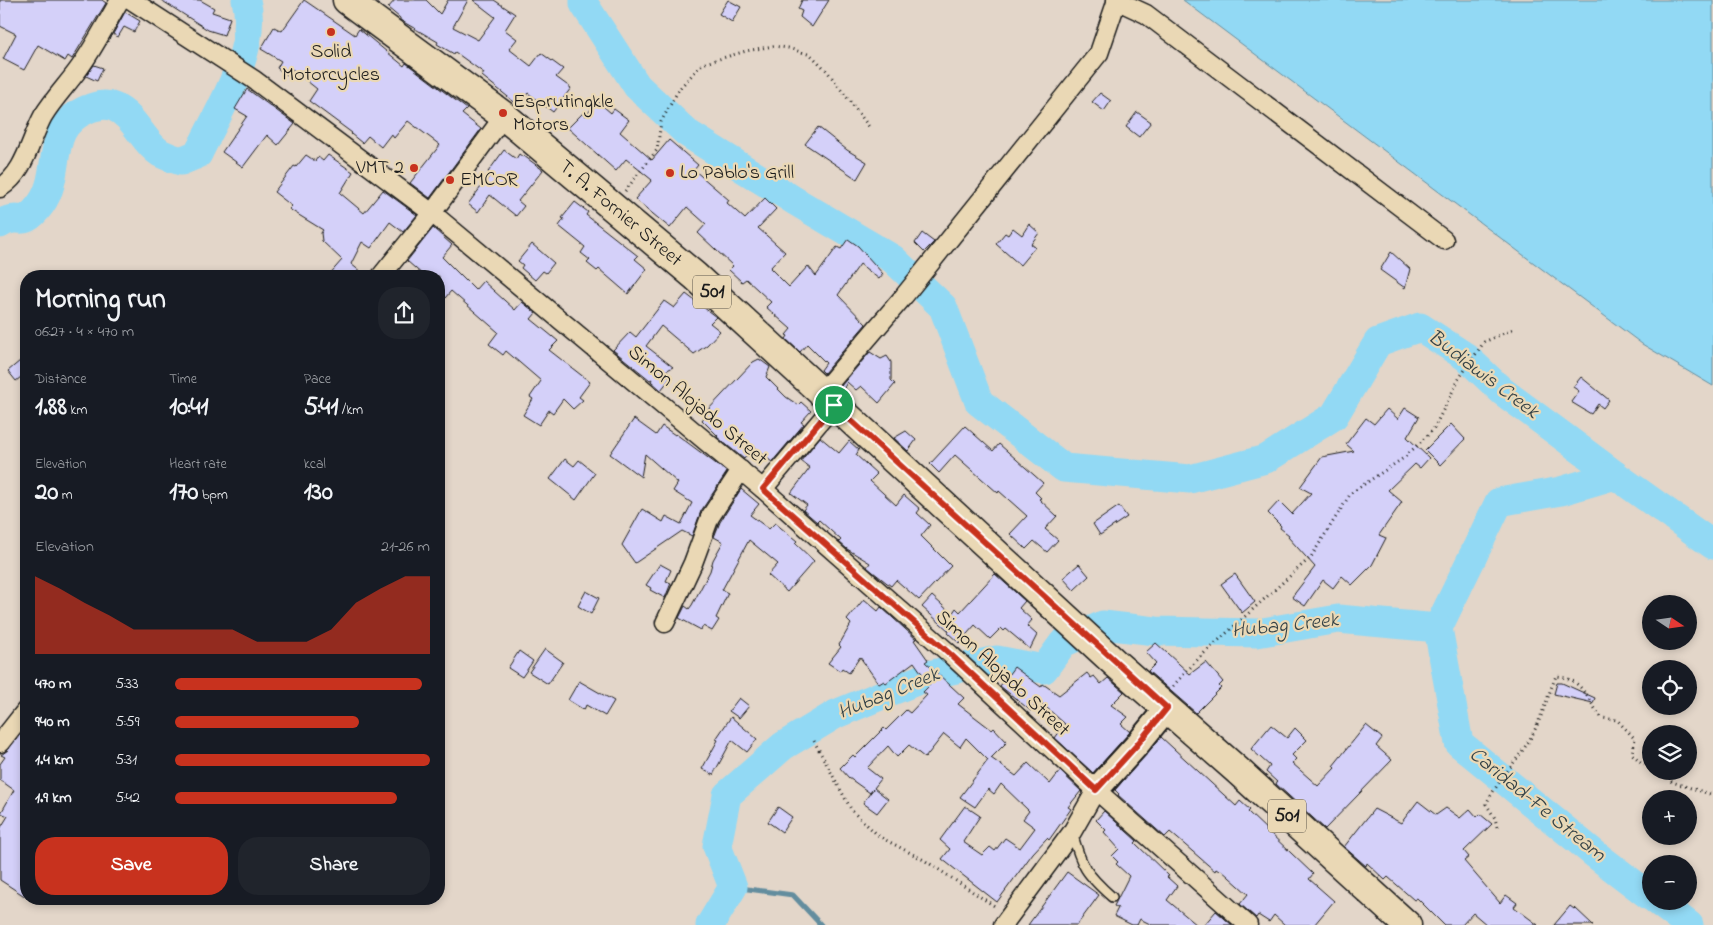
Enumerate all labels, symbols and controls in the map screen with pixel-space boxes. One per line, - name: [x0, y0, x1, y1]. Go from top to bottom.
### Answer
- marker: Solid Motorcycles: [325, 26, 337, 38]
- place label: Solid Motorcycles: [282, 38, 380, 90]
- place label: Esprutingkle Motors: [513, 88, 613, 140]
- marker: Esprutingkle Motors: [497, 107, 509, 119]
- street label: T. A. Fornier Street: [552, 153, 688, 275]
- place label: VMT 2: [355, 154, 404, 183]
- place label: Lo Pablo's Grill: [680, 159, 794, 188]
- marker: VMT 2: [408, 162, 420, 174]
- place label: EMCOR: [460, 166, 519, 195]
- marker: Lo Pablo's Grill: [664, 167, 676, 179]
- marker: EMCOR: [444, 174, 456, 186]
- road number: 501: [693, 276, 731, 308]
- text: Morning run: [35, 280, 166, 321]
- button: share: [378, 287, 430, 339]
- text: 06:27 · 4 × 470 m: [35, 320, 134, 344]
- water label: Budiawis Creek: [1421, 323, 1546, 427]
- street label: Simon Alojado Street: [621, 339, 773, 473]
- text: Distance: [35, 369, 87, 390]
- text: Time: [169, 369, 197, 390]
- text: Pace: [304, 369, 331, 390]
- pin: [813, 384, 855, 426]
- text: 1.88: [35, 390, 67, 426]
- text: 10:41: [169, 390, 208, 426]
- text: 5:41: [304, 390, 338, 426]
- icon: arrive: [820, 391, 848, 419]
- text: km: [67, 400, 87, 421]
- text: /km: [338, 400, 363, 421]
- text: Elevation: [35, 454, 86, 475]
- text: Heart rate: [169, 454, 227, 475]
- text: kcal: [304, 454, 326, 475]
- text: 20: [35, 475, 58, 511]
- text: 170: [169, 475, 198, 511]
- text: 130: [304, 475, 333, 511]
- text: m: [58, 485, 73, 506]
- text: bpm: [198, 485, 228, 506]
- text: Elevation: [35, 535, 94, 559]
- text: 21–26 m: [381, 535, 430, 559]
- north arrow: [1642, 595, 1698, 650]
- map controls: [1642, 595, 1697, 910]
- street label: Simon Alojado Street: [928, 604, 1076, 744]
- water label: Hubag Creek: [1230, 605, 1341, 648]
- water label: Hubag Creek: [834, 660, 945, 729]
- button: locate: [1642, 660, 1697, 715]
- text: 470 m: [35, 672, 72, 696]
- text: 5:33: [115, 672, 139, 696]
- text: 940 m: [35, 710, 70, 734]
- text: 5:59: [115, 710, 139, 734]
- button: layers: [1642, 725, 1697, 780]
- water label: Caridad-Fe Stream: [1462, 740, 1612, 870]
- text: 1.4 km: [35, 748, 73, 772]
- text: 5:31: [115, 748, 137, 772]
- text: 1.9 km: [35, 786, 72, 810]
- text: 5:42: [115, 786, 140, 810]
- button: +: [1642, 790, 1697, 845]
- road number: 501: [1268, 799, 1306, 832]
- button: Save: [35, 837, 228, 895]
- button: Share: [238, 837, 430, 895]
- button: −: [1642, 855, 1697, 910]

